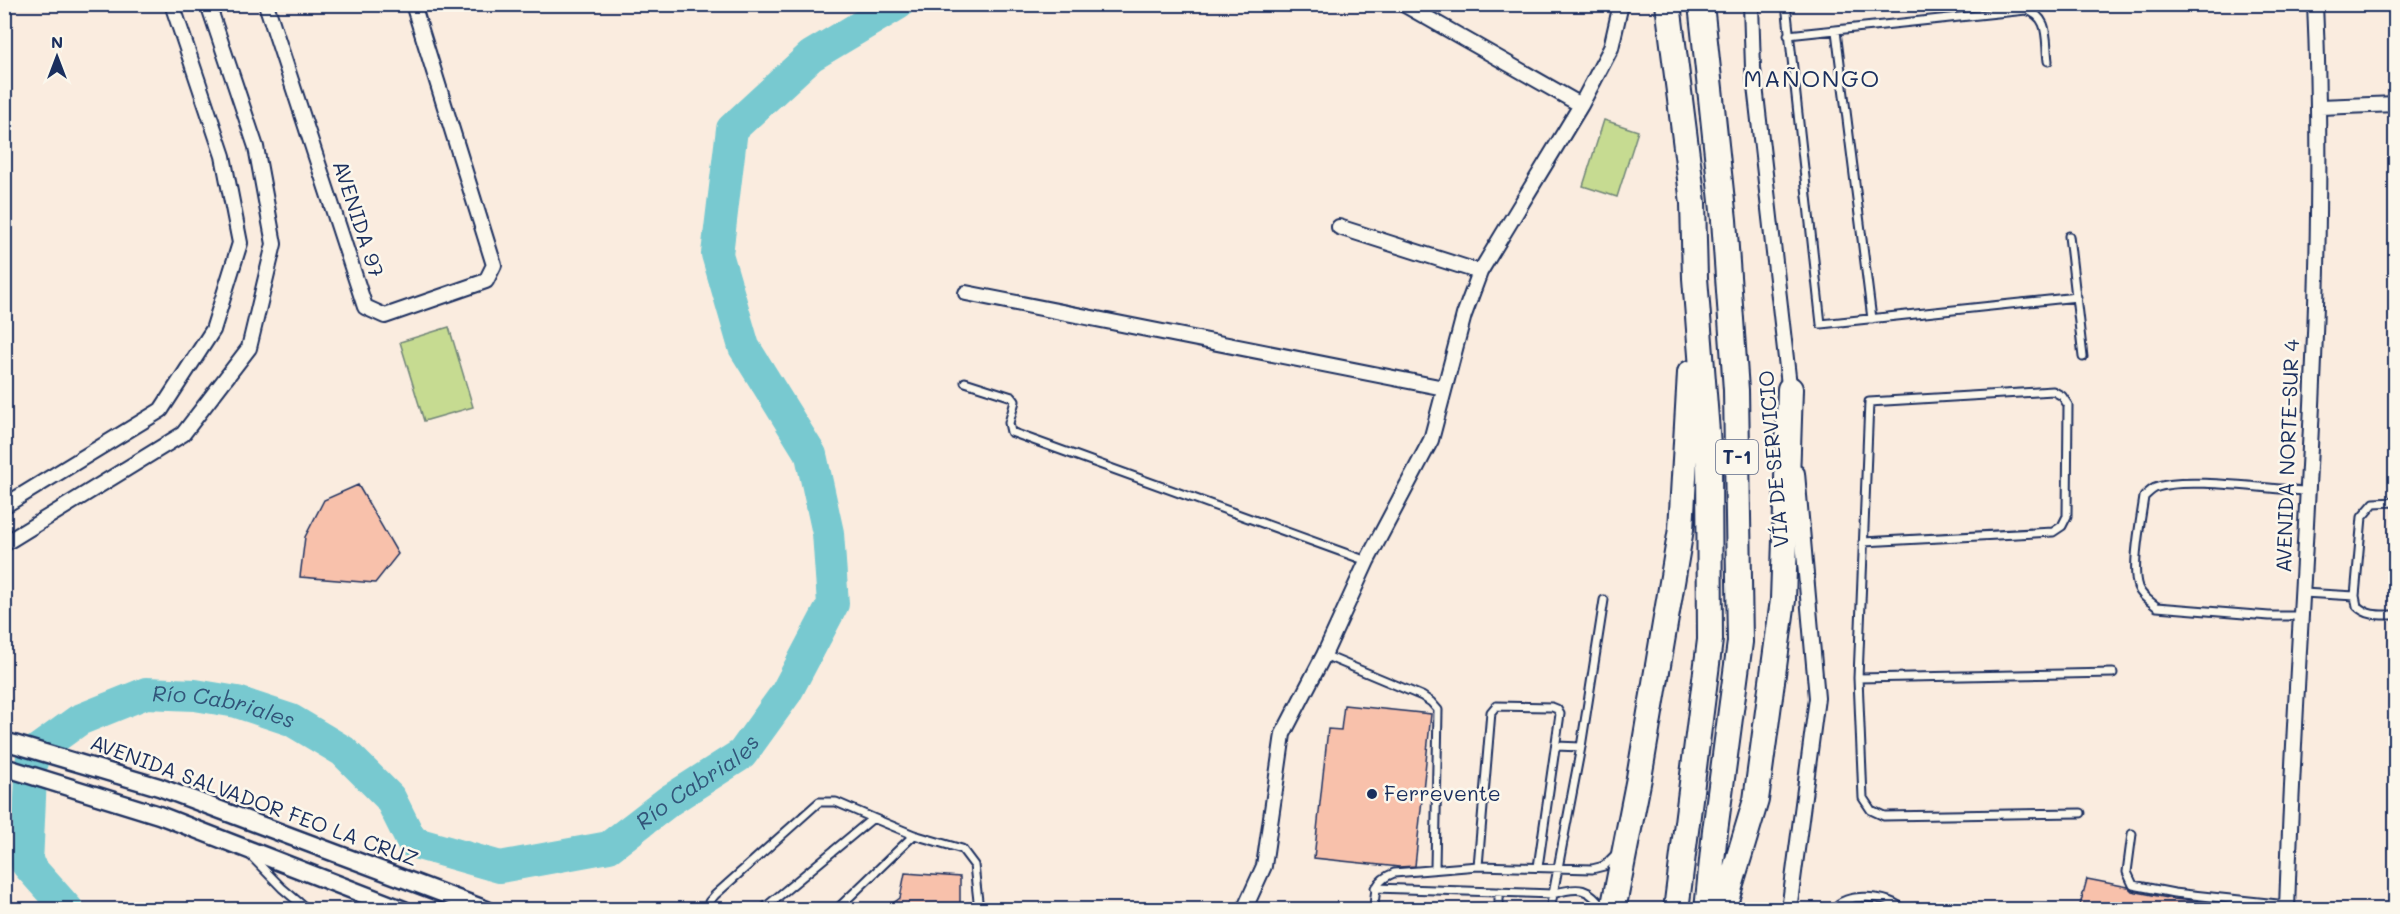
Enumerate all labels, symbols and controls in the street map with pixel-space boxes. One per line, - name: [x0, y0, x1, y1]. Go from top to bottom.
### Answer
- north arrow: [27, 27, 87, 87]
- text: N: [51, 31, 63, 52]
- district label: MAÑONGO: [1743, 62, 1881, 93]
- street label: AVENIDA 97: [328, 157, 391, 280]
- street label: AVENIDA NORTE-SUR 4: [2269, 338, 2304, 573]
- street label: VÍA DE SERVICIO: [1751, 369, 1794, 549]
- road number: T-1: [1716, 440, 1758, 474]
- water label: Río Cabriales: [151, 678, 299, 734]
- street label: AVENIDA SALVADOR FEO LA CRUZ: [87, 728, 422, 872]
- water label: Río Cabriales: [629, 729, 765, 836]
- place label: Ferrevente: [1384, 779, 1501, 806]
- marker: Ferrevente: [1365, 787, 1379, 801]

